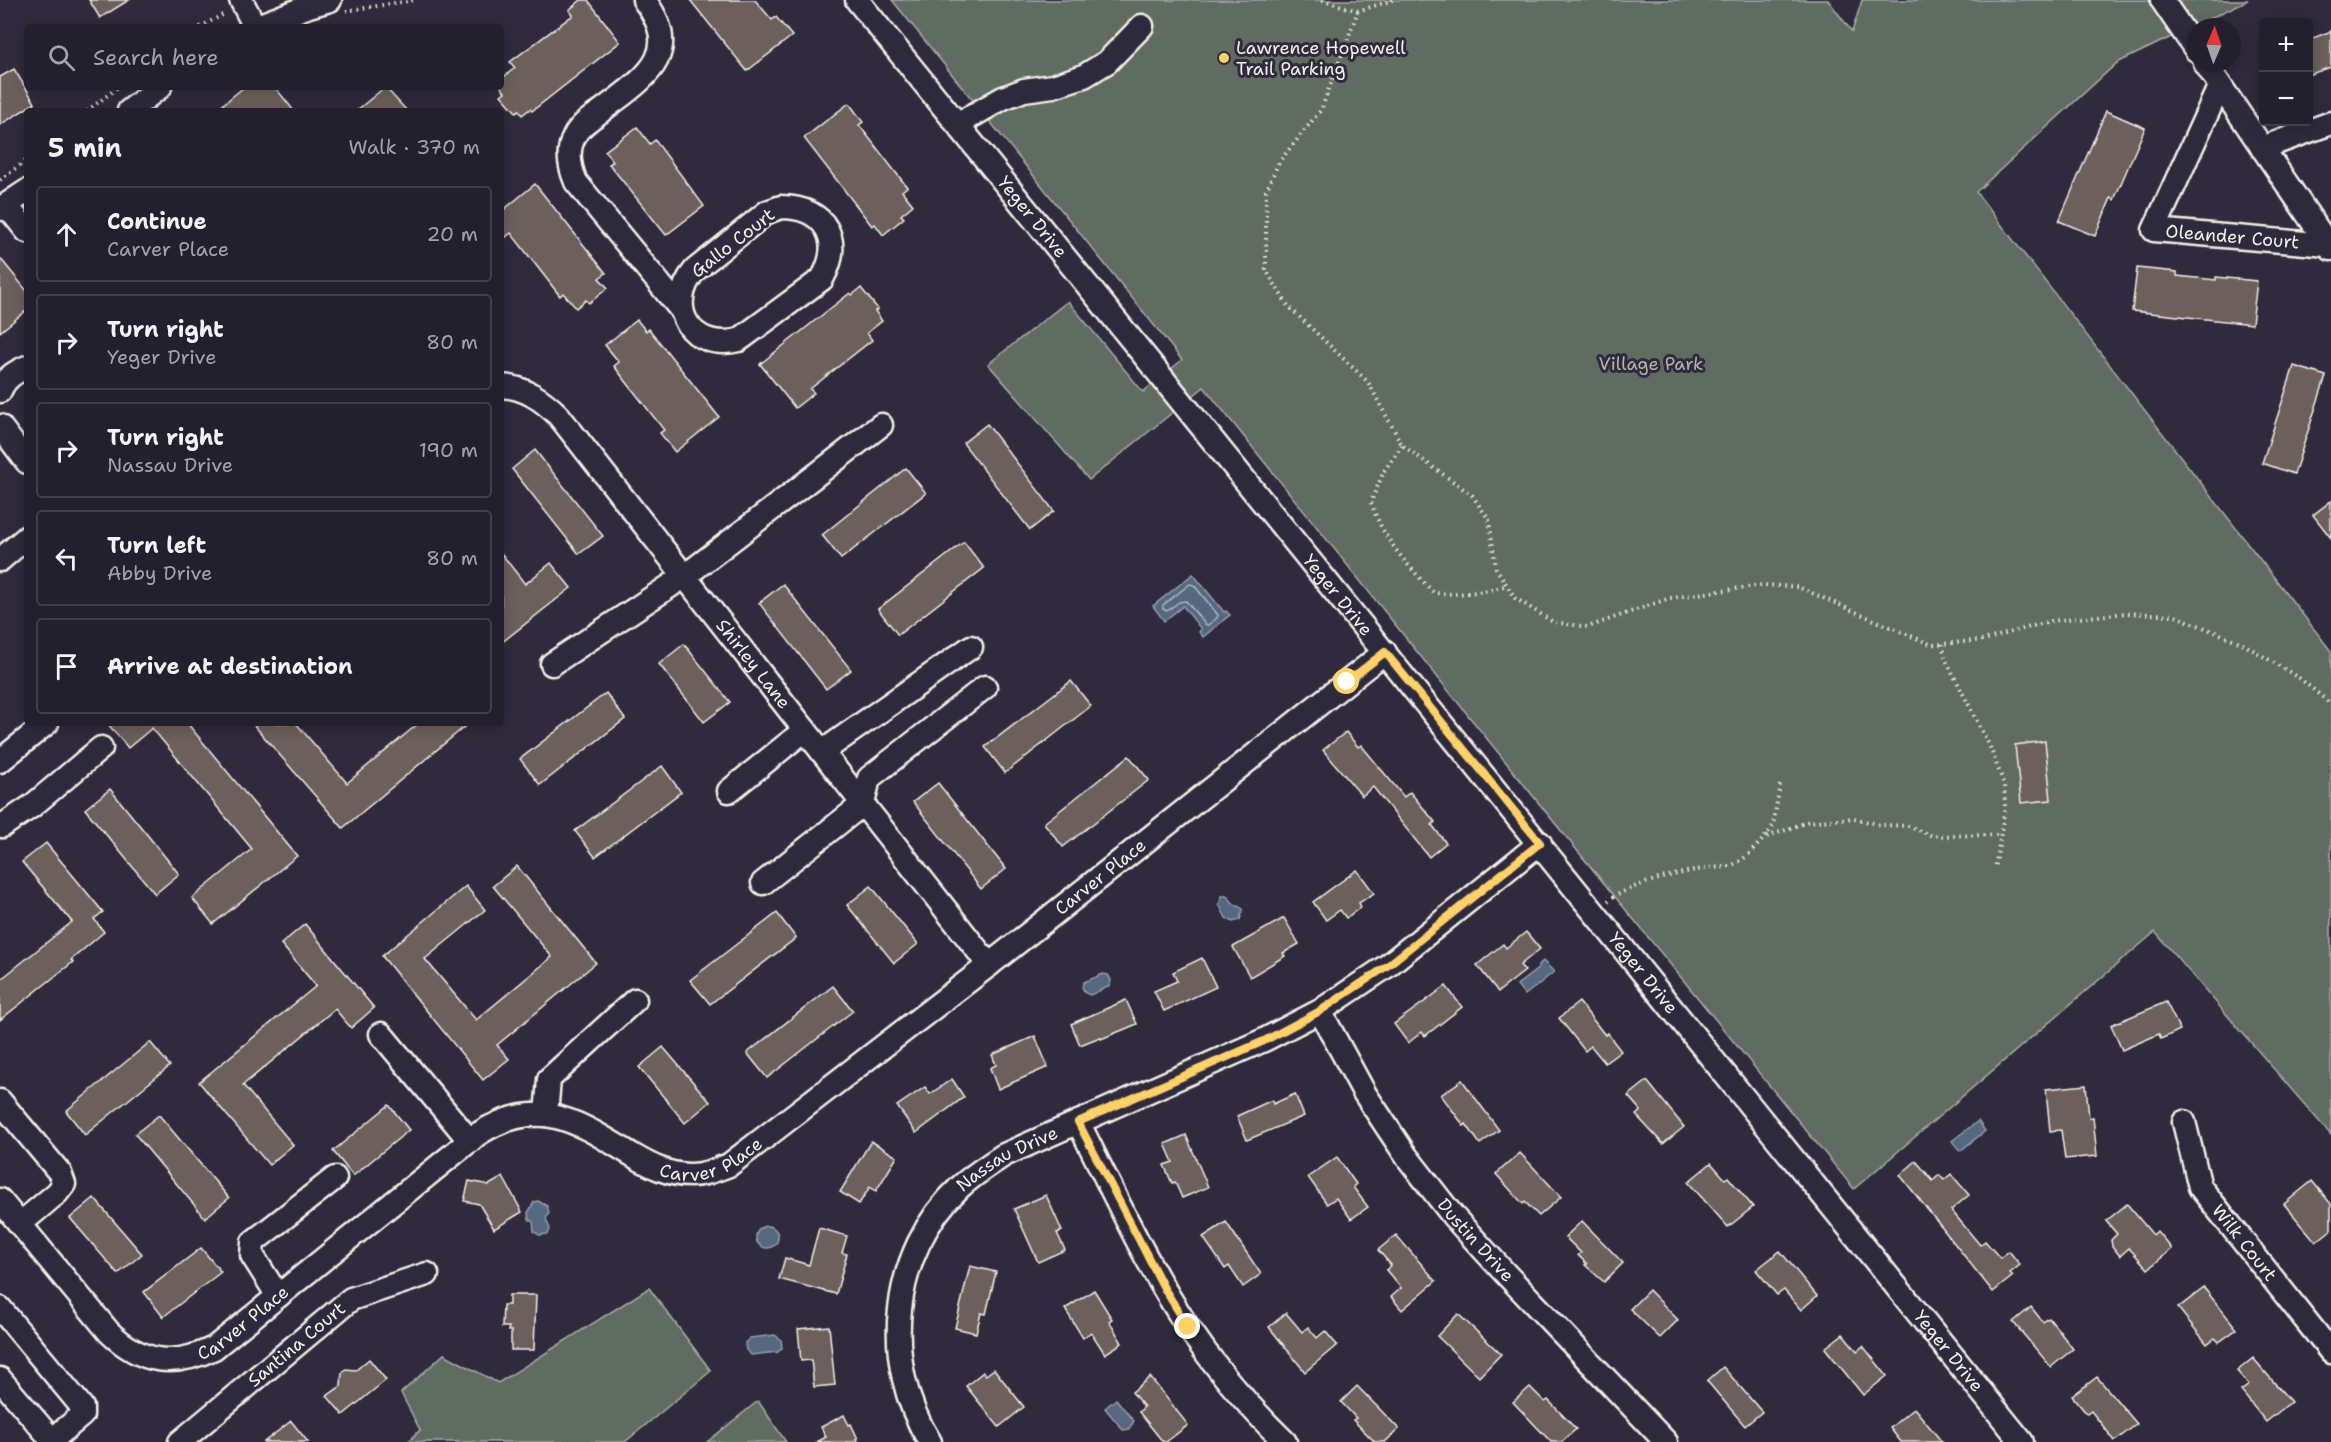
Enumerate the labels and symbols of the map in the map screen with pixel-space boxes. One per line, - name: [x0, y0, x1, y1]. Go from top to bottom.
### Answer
- north arrow: [2187, 18, 2241, 72]
- place label: Lawrence Hopewell Trail Parking: [1236, 36, 1406, 81]
- marker: Lawrence Hopewell Trail Parking: [1217, 51, 1231, 65]
- street label: Yeger Drive: [992, 171, 1073, 263]
- street label: Gallo Court: [686, 203, 780, 283]
- street label: Oleander Court: [2165, 219, 2300, 254]
- park label: Village Park: [1599, 352, 1703, 376]
- street label: Yeger Drive: [1297, 549, 1378, 641]
- street label: Shirley Lane: [711, 614, 796, 714]
- route start: [1333, 668, 1359, 694]
- street label: Carver Place: [1050, 833, 1151, 920]
- street label: Yeger Drive: [1603, 927, 1684, 1019]
- street label: Nassau Drive: [951, 1121, 1062, 1197]
- street label: Carver Place: [657, 1132, 767, 1187]
- street label: Dustin Drive: [1432, 1194, 1519, 1287]
- street label: Wilk Court: [2206, 1199, 2282, 1286]
- street label: Carver Place: [194, 1280, 294, 1366]
- street label: Santina Court: [243, 1297, 350, 1392]
- street label: Yeger Drive: [1908, 1305, 1989, 1397]
- route end: [1174, 1313, 1200, 1339]

